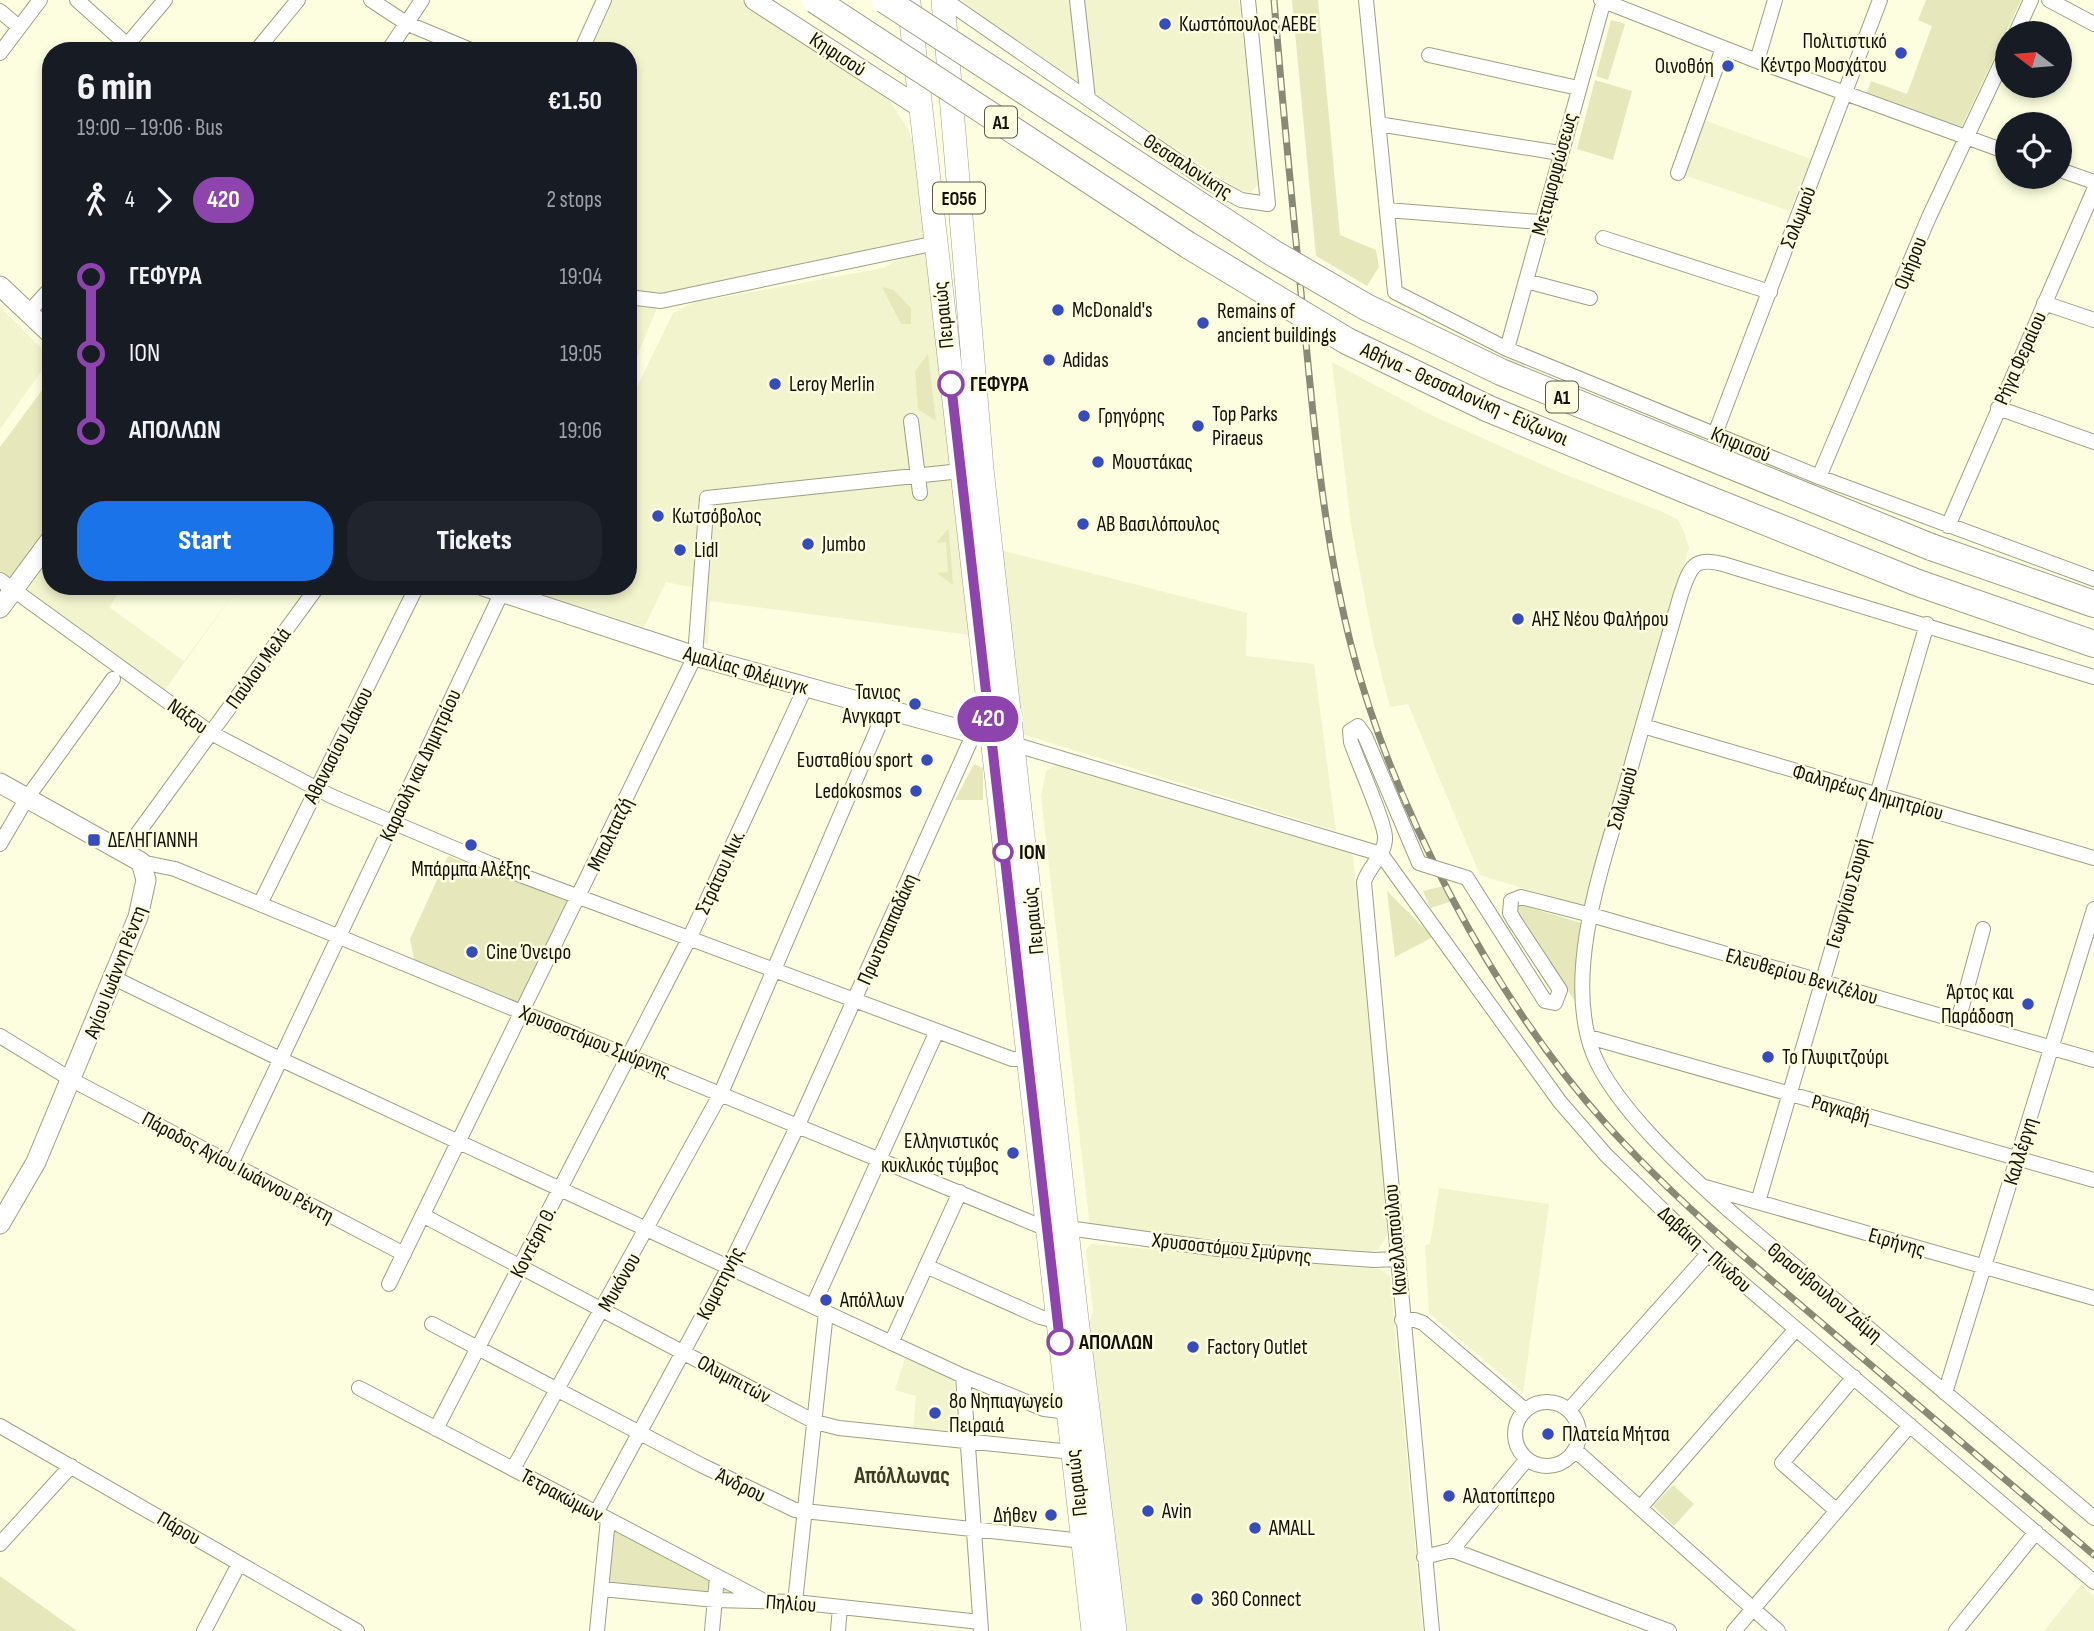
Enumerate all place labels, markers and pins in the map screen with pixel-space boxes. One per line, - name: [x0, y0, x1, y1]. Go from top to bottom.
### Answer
- place label: Κωστόπουλος ΑΕΒΕ: [1179, 12, 1317, 37]
- marker: Κωστόπουλος ΑΕΒΕ: [1157, 16, 1173, 32]
- place label: Πολιτιστικό Κέντρο Μοσχάτου: [1760, 29, 1887, 78]
- marker: Πολιτιστικό Κέντρο Μοσχάτου: [1893, 45, 1909, 61]
- place label: Οινοθόη: [1655, 54, 1714, 79]
- marker: Οινοθόη: [1720, 58, 1736, 74]
- place label: McDonald's: [1072, 298, 1153, 323]
- place label: Remains of ancient buildings: [1217, 299, 1337, 348]
- marker: McDonald's: [1050, 302, 1066, 318]
- marker: Remains of ancient buildings: [1195, 315, 1211, 331]
- place label: Adidas: [1062, 348, 1109, 373]
- marker: Adidas: [1041, 352, 1057, 368]
- marker: ΓΕΦΥΡΑ: [938, 371, 964, 397]
- place label: Leroy Merlin: [789, 372, 875, 397]
- place label: ΓΕΦΥΡΑ: [970, 372, 1030, 397]
- marker: Leroy Merlin: [767, 376, 783, 392]
- place label: Top Parks Piraeus: [1212, 402, 1278, 451]
- place label: Γρηγόρης: [1098, 404, 1165, 429]
- marker: Γρηγόρης: [1076, 408, 1092, 424]
- marker: Top Parks Piraeus: [1190, 418, 1206, 434]
- place label: Μουστάκας: [1112, 450, 1193, 475]
- marker: Μουστάκας: [1090, 454, 1106, 470]
- place label: Κωτσόβολος: [672, 504, 762, 529]
- marker: Κωτσόβολος: [650, 508, 666, 524]
- place label: ΑΒ Βασιλόπουλος: [1096, 512, 1220, 537]
- marker: ΑΒ Βασιλόπουλος: [1075, 516, 1091, 532]
- place label: Jumbo: [821, 532, 866, 557]
- marker: Jumbo: [800, 536, 816, 552]
- place label: Lidl: [694, 538, 718, 563]
- marker: Lidl: [672, 542, 688, 558]
- place label: ΑΗΣ Νέου Φαλήρου: [1531, 607, 1669, 632]
- marker: ΑΗΣ Νέου Φαλήρου: [1510, 611, 1526, 627]
- place label: Τανιος Ανγκαρτ: [841, 680, 901, 729]
- marker: Τανιος Ανγκαρτ: [907, 696, 923, 712]
- place label: Ευσταθίου sport: [797, 748, 913, 773]
- marker: Ευσταθίου sport: [919, 752, 935, 768]
- place label: Ledokosmos: [815, 779, 902, 804]
- marker: Ledokosmos: [908, 783, 924, 799]
- place label: ΔΕΛΗΓΙΑΝΝΗ: [108, 828, 198, 853]
- marker: ΔΕΛΗΓΙΑΝΝΗ: [86, 832, 102, 848]
- marker: Μπάρμπα Αλέξης: [463, 837, 479, 853]
- place label: ΙΟΝ: [1019, 840, 1046, 865]
- marker: ΙΟΝ: [993, 842, 1013, 862]
- place label: Μπάρμπα Αλέξης: [411, 857, 531, 882]
- place label: Cine Όνειρο: [486, 940, 571, 965]
- marker: Cine Όνειρο: [464, 944, 480, 960]
- place label: Άρτος και Παράδοση: [1941, 980, 2014, 1029]
- marker: Άρτος και Παράδοση: [2020, 996, 2036, 1012]
- place label: Το Γλυφιτζούρι: [1782, 1045, 1889, 1070]
- marker: Το Γλυφιτζούρι: [1760, 1049, 1776, 1065]
- place label: Ελληνιστικός κυκλικός τύμβος: [881, 1129, 999, 1178]
- marker: Ελληνιστικός κυκλικός τύμβος: [1005, 1145, 1021, 1161]
- place label: Απόλλων: [839, 1288, 904, 1313]
- marker: Απόλλων: [818, 1292, 834, 1308]
- marker: ΑΠΟΛΛΩΝ: [1047, 1329, 1073, 1355]
- place label: ΑΠΟΛΛΩΝ: [1078, 1330, 1153, 1355]
- place label: Factory Outlet: [1207, 1335, 1308, 1360]
- marker: Factory Outlet: [1185, 1339, 1201, 1355]
- place label: 8ο Νηπιαγωγείο Πειραιά: [949, 1389, 1063, 1438]
- marker: 8ο Νηπιαγωγείο Πειραιά: [927, 1405, 943, 1421]
- place label: Πλατεία Μήτσα: [1562, 1422, 1670, 1447]
- marker: Πλατεία Μήτσα: [1540, 1426, 1556, 1442]
- place label: Αλατοπίπερο: [1462, 1484, 1555, 1509]
- marker: Αλατοπίπερο: [1441, 1488, 1457, 1504]
- place label: Avin: [1161, 1499, 1192, 1524]
- place label: Δήθεν: [994, 1503, 1037, 1528]
- marker: Avin: [1140, 1503, 1156, 1519]
- marker: Δήθεν: [1043, 1507, 1059, 1523]
- place label: AMALL: [1268, 1516, 1315, 1541]
- marker: AMALL: [1247, 1520, 1263, 1536]
- place label: 360 Connect: [1211, 1587, 1302, 1612]
- marker: 360 Connect: [1189, 1591, 1205, 1607]

